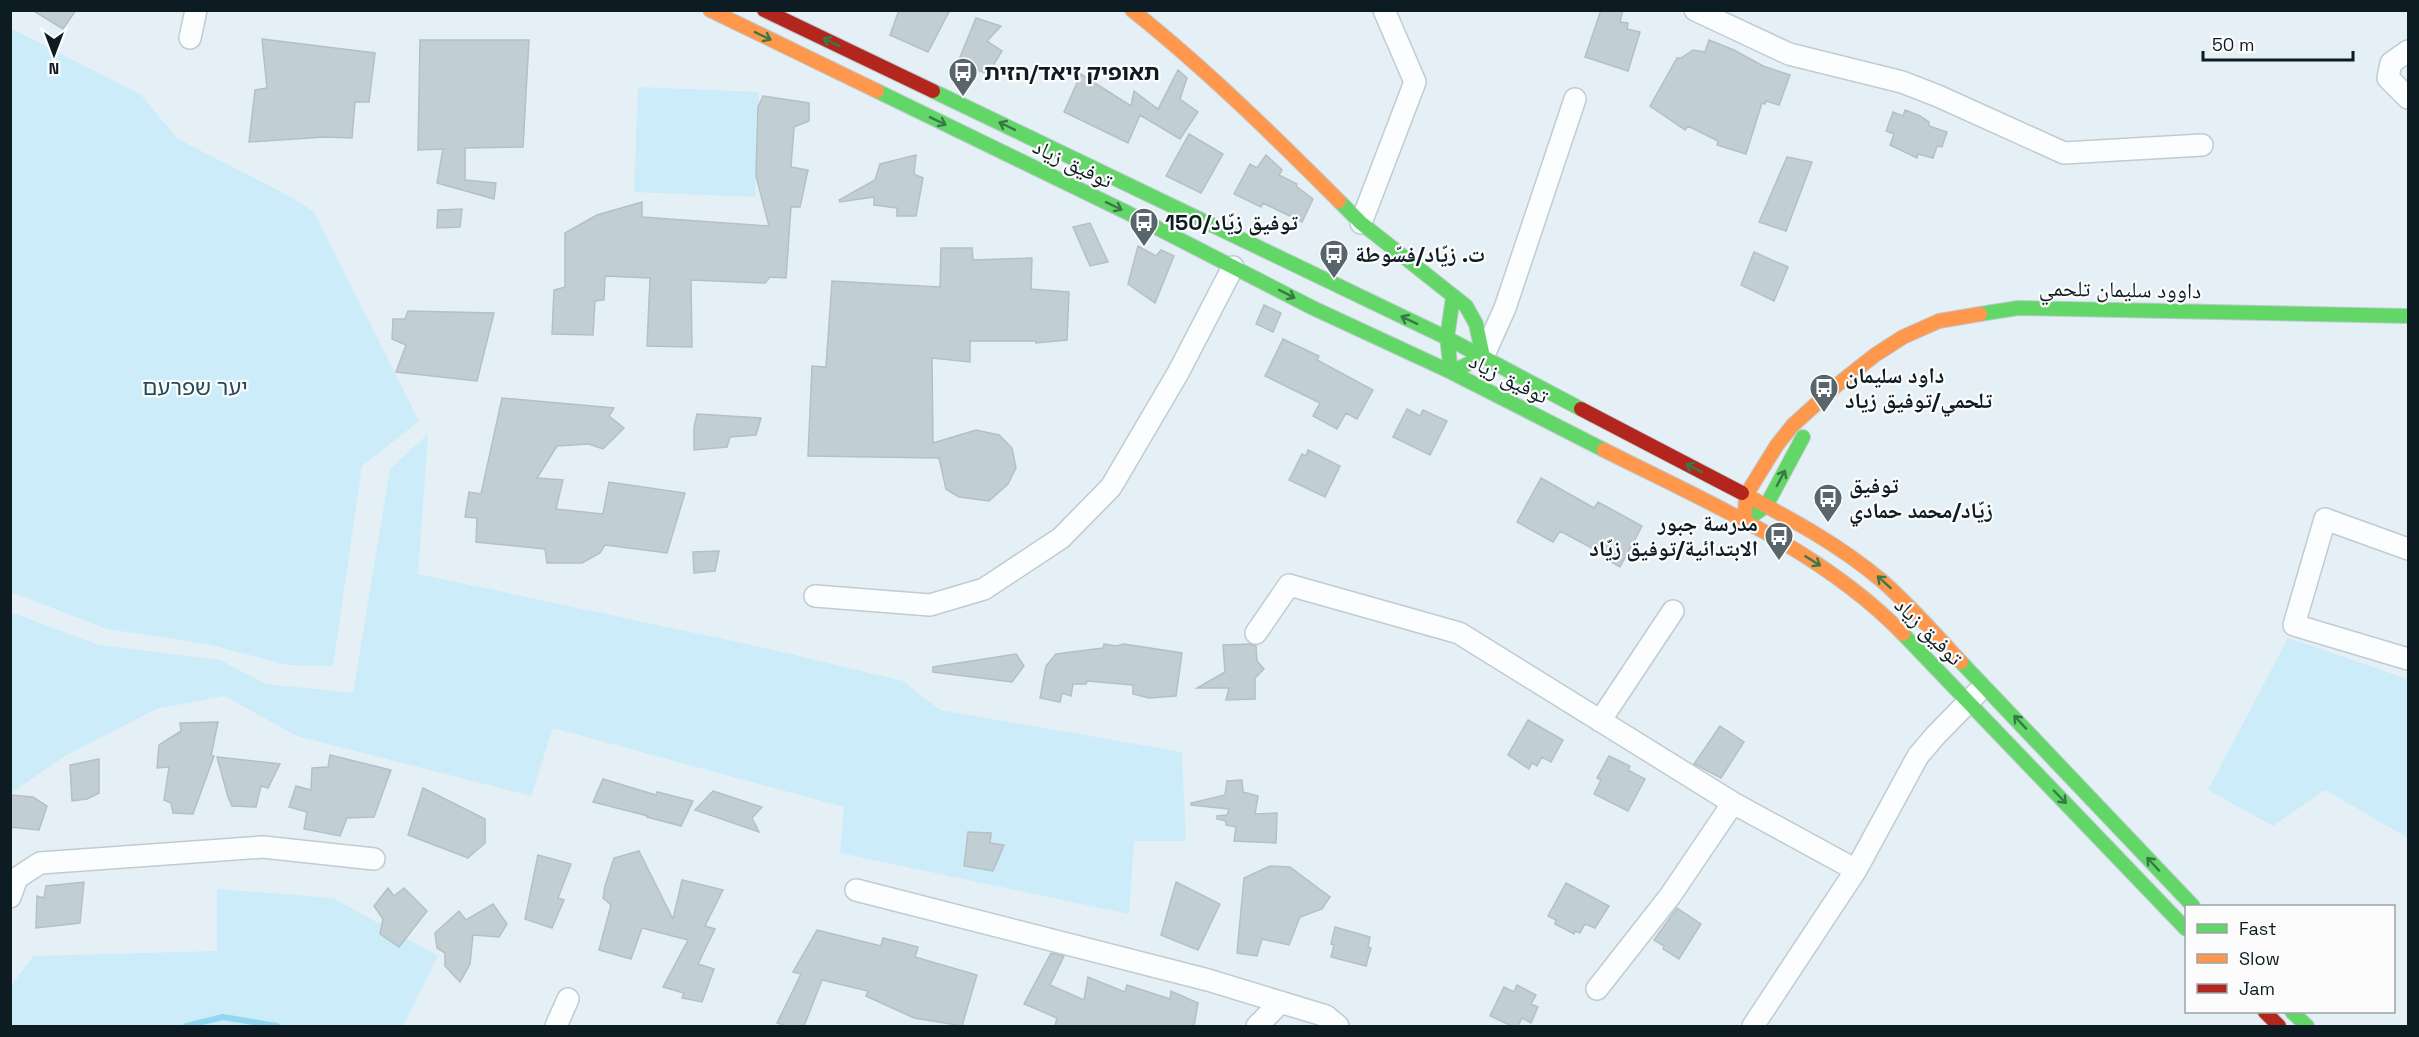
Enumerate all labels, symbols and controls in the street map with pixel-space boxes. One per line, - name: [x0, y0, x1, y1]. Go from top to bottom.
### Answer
- north arrow: [24, 24, 84, 84]
- scale bar: [2203, 24, 2353, 62]
- one-way arrow: [753, 31, 771, 42]
- text: 50 m: [2212, 33, 2254, 56]
- one-way arrow: [822, 36, 840, 48]
- bus stop icon: תאופיק זיאד/הזית: [947, 56, 979, 98]
- text: N: [49, 58, 59, 79]
- place label: תאופיק זיאד/הזית: [984, 58, 1160, 86]
- one-way arrow: [929, 115, 947, 127]
- one-way arrow: [998, 120, 1016, 132]
- street label: توفيق زياد: [1028, 132, 1118, 195]
- one-way arrow: [1104, 200, 1122, 212]
- bus stop icon: توفيق زيّاد/150: [1128, 206, 1160, 248]
- place label: توفيق زيّاد/150: [1165, 208, 1298, 236]
- bus stop icon: ت. زيّاد/فسّوطة: [1318, 238, 1350, 280]
- place label: ت. زيّاد/فسّوطة: [1355, 240, 1485, 268]
- street label: داوود سليمان تلحمي: [2038, 274, 2201, 308]
- one-way arrow: [1278, 289, 1296, 301]
- one-way arrow: [1401, 314, 1419, 326]
- street label: توفيق زياد: [1465, 346, 1554, 410]
- place label: داود سليمان تلحمي/توفيق زياد: [1845, 361, 1992, 417]
- bus stop icon: داود سليمان تلحمي/توفيق زياد: [1808, 372, 1840, 414]
- park label: יער שפרעם: [142, 373, 248, 401]
- one-way arrow: [1686, 462, 1704, 473]
- one-way arrow: [1776, 470, 1787, 488]
- place label: توفيق زيّاد/محمد حمادي: [1849, 471, 1993, 527]
- bus stop icon: توفيق زيّاد/محمد حمادي: [1812, 482, 1844, 524]
- place label: مدرسة جبور الابتدائية/توفيق زيّاد: [1589, 509, 1758, 562]
- bus stop icon: مدرسة جبور الابتدائية/توفيق زيّاد: [1763, 520, 1795, 562]
- one-way arrow: [1804, 555, 1821, 567]
- one-way arrow: [1877, 575, 1892, 589]
- street label: توفيق زياد: [1889, 591, 1969, 671]
- one-way arrow: [2013, 715, 2027, 730]
- one-way arrow: [2052, 789, 2067, 804]
- one-way arrow: [2147, 857, 2161, 872]
- legend: [2185, 905, 2395, 1013]
- text: Fast: [2239, 917, 2276, 940]
- text: Slow: [2239, 947, 2280, 970]
- text: Jam: [2239, 977, 2275, 1000]

